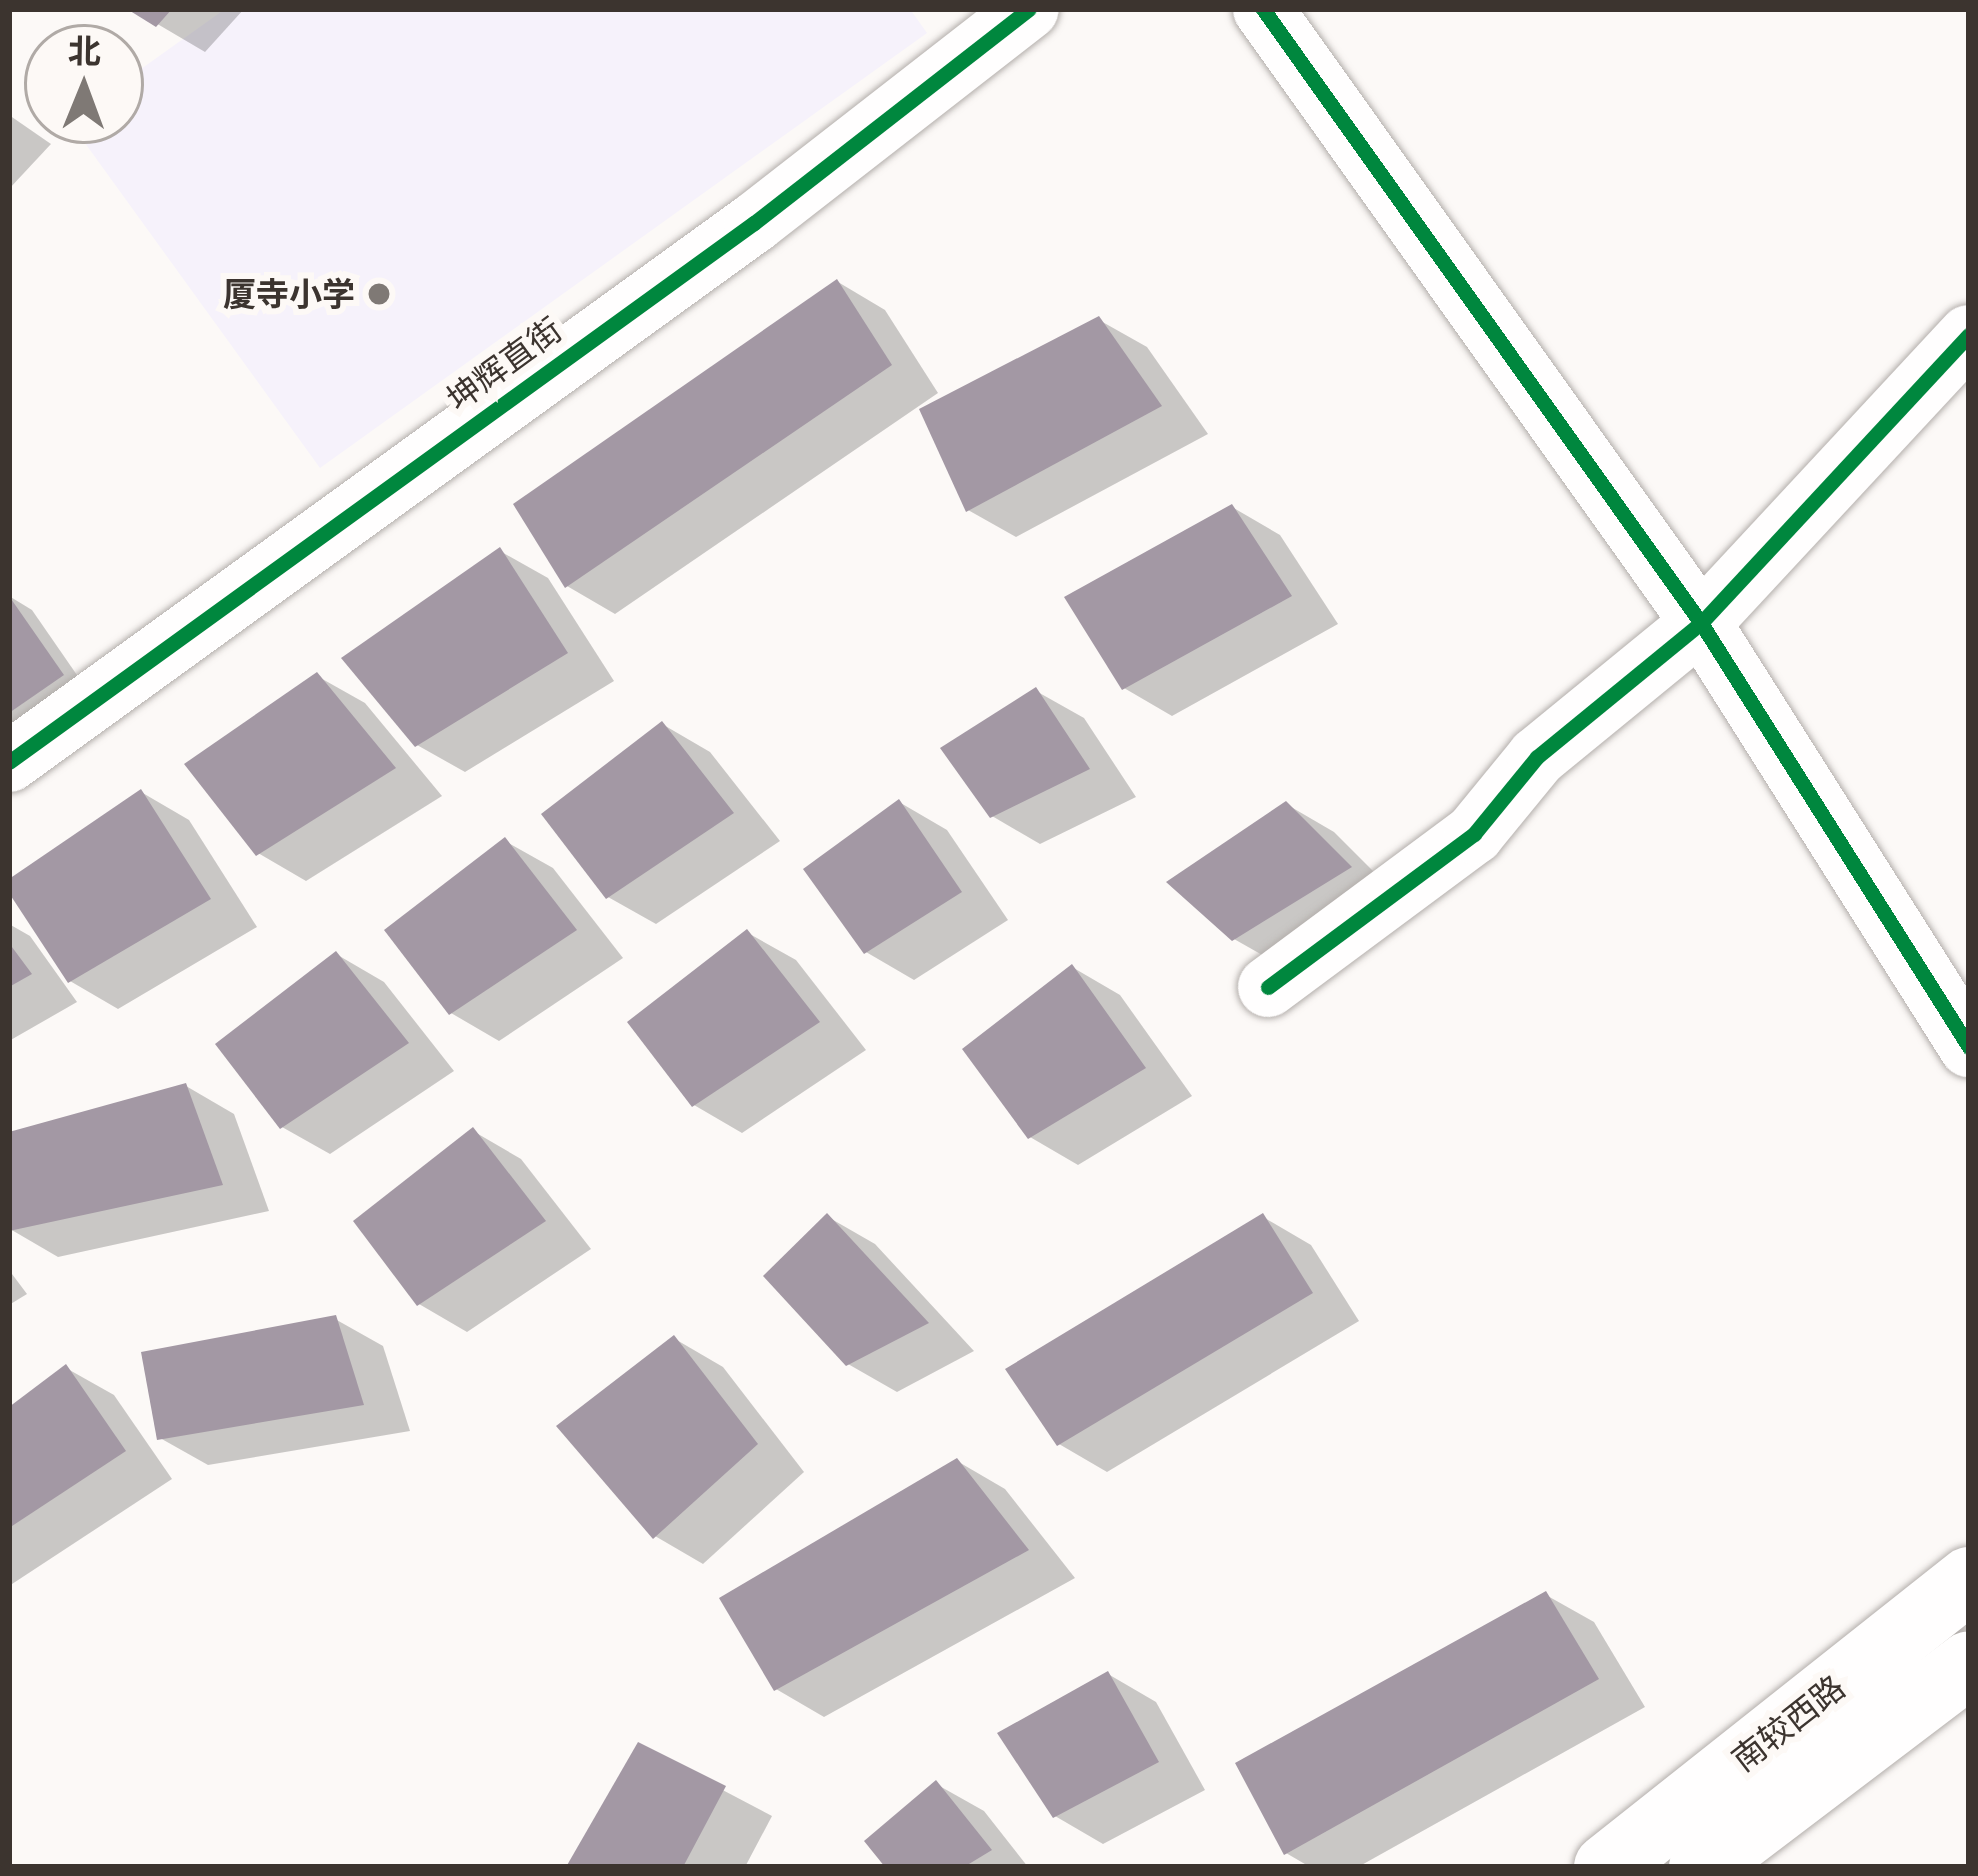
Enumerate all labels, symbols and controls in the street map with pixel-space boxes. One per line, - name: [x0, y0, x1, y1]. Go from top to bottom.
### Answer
- north arrow: [24, 24, 144, 144]
- text: 北: [68, 29, 101, 72]
- place label: 厦寺小学: [223, 274, 355, 314]
- marker: 厦寺小学: [366, 281, 392, 307]
- street label: 坤辉直街: [439, 309, 569, 419]
- street label: 南较西路: [1724, 1667, 1852, 1779]

